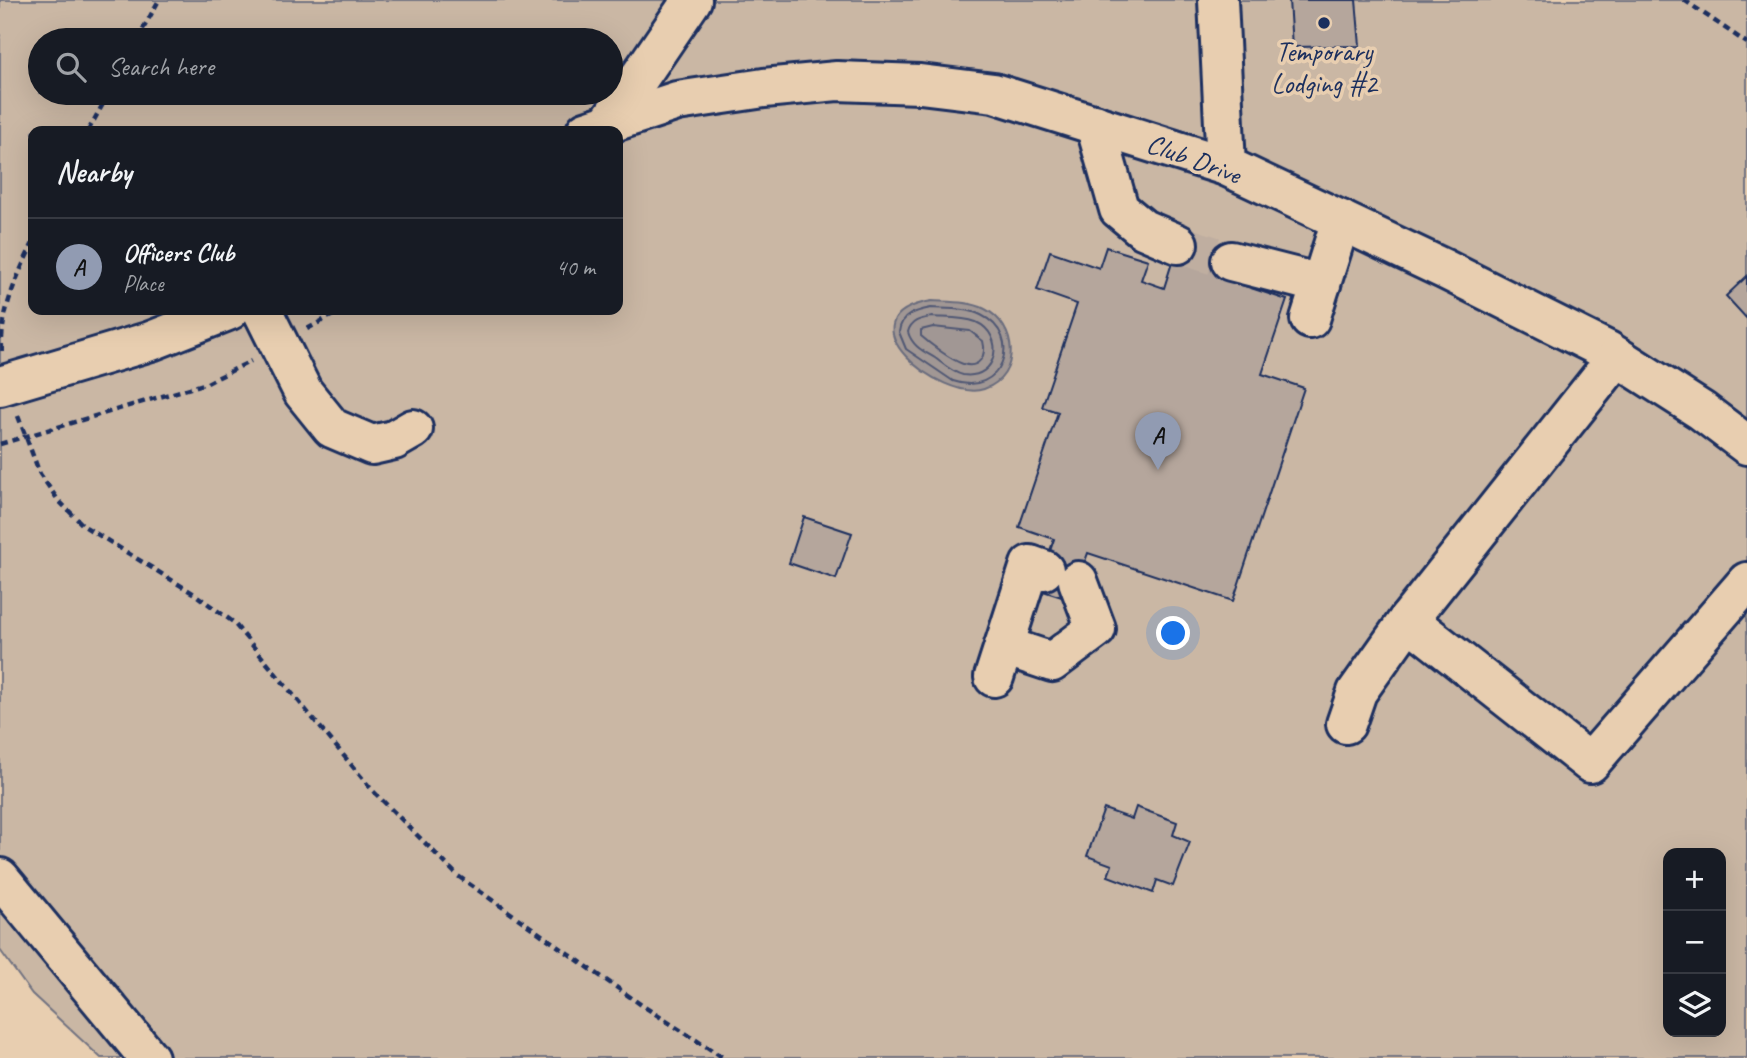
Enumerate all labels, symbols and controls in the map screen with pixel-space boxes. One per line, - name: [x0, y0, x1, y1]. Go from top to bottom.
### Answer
- marker: Temporary Lodging #2: [1316, 15, 1332, 31]
- search box: [28, 28, 623, 105]
- place label: Temporary Lodging #2: [1271, 34, 1379, 101]
- icon: search: [52, 48, 90, 86]
- text: Search here: [108, 50, 214, 83]
- street label: Club Drive: [1142, 125, 1247, 192]
- text: Nearby: [56, 153, 132, 191]
- text: Officers Club: [123, 236, 234, 269]
- text: A: [73, 253, 85, 282]
- text: 40 m: [556, 253, 595, 282]
- text: Place: [123, 269, 163, 298]
- pin: A: [1135, 412, 1181, 470]
- your location: [1156, 616, 1190, 650]
- map controls: [1663, 848, 1726, 1037]
- button: +: [1663, 848, 1726, 911]
- button: −: [1663, 911, 1726, 974]
- button: layers: [1663, 974, 1726, 1037]

